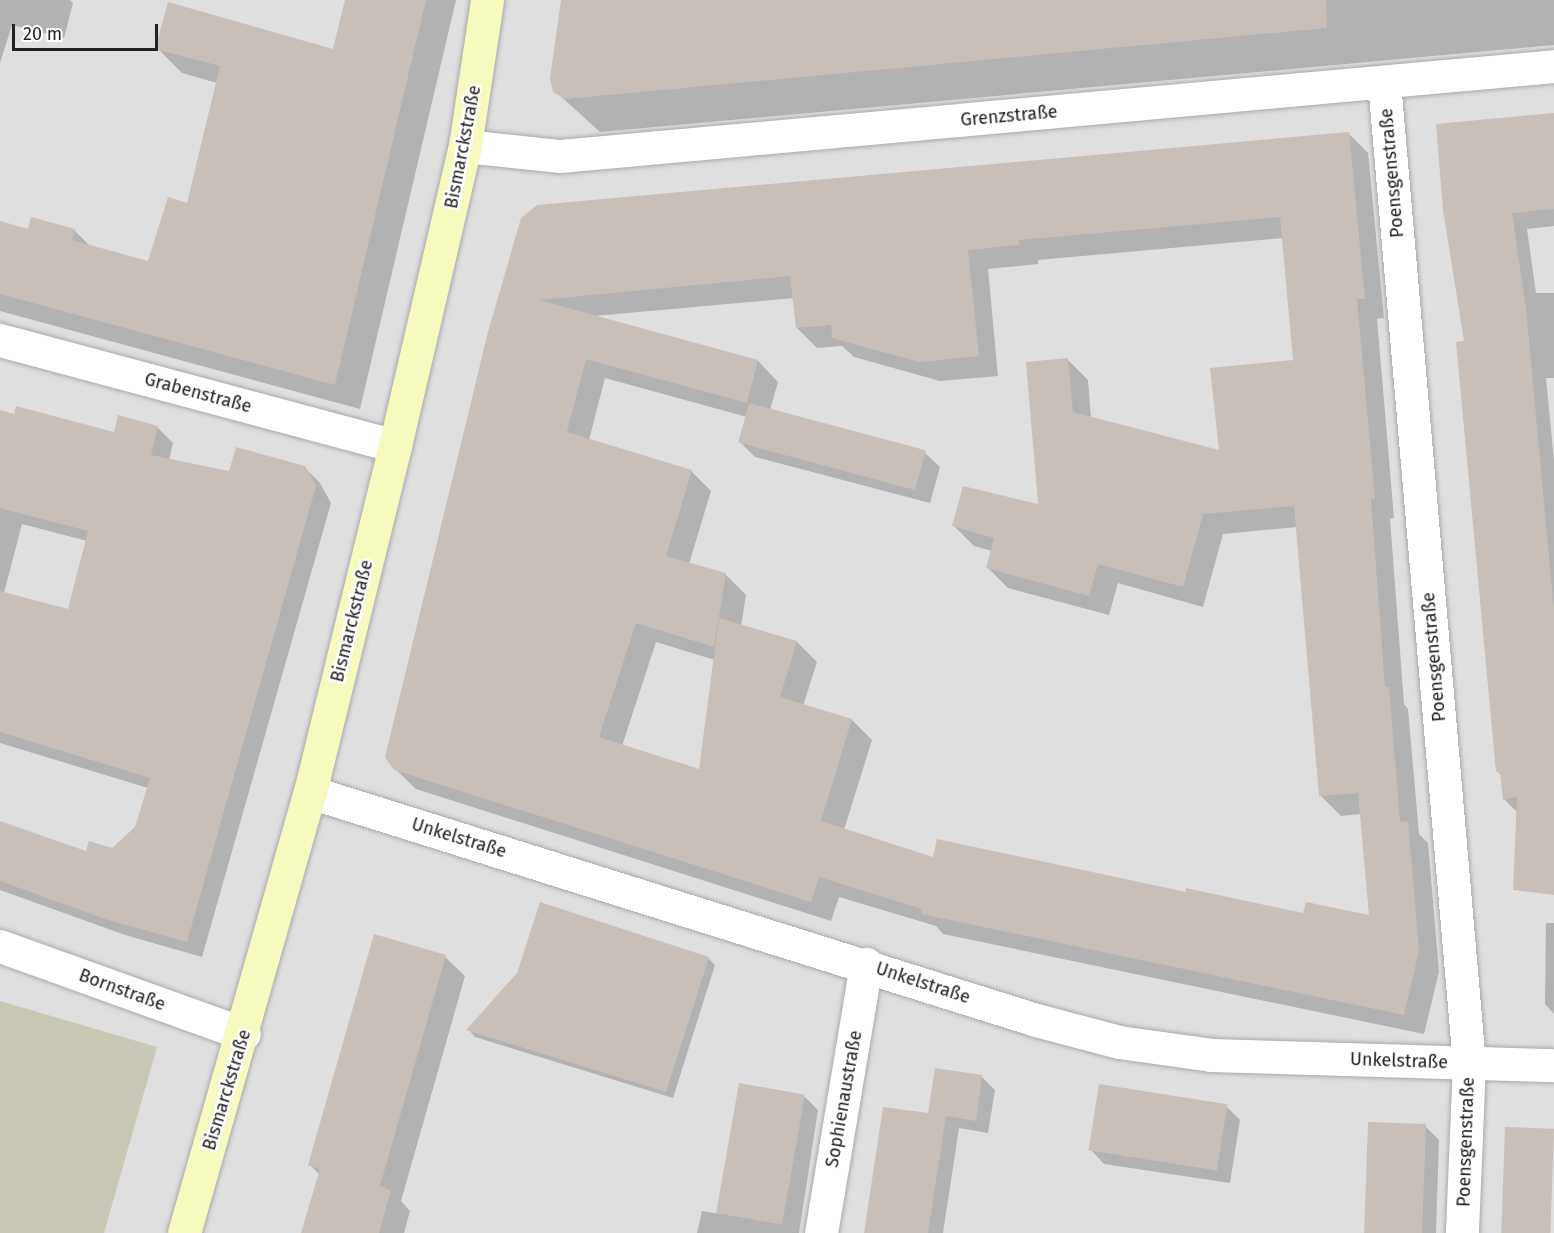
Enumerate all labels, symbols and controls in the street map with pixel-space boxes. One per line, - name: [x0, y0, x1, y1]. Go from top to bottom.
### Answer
- scale bar: [15, 12, 160, 50]
- text: 20 m: [23, 23, 62, 45]
- street label: Bismarckstraße: [440, 83, 486, 211]
- street label: Grenzstraße: [960, 101, 1058, 131]
- street label: Poensgenstraße: [1376, 107, 1408, 239]
- street label: Grabenstraße: [142, 368, 254, 418]
- street label: Bismarckstraße: [326, 558, 378, 684]
- street label: Poensgenstraße: [1418, 591, 1450, 723]
- street label: Unkelstraße: [409, 813, 509, 863]
- street label: Unkelstraße: [873, 958, 973, 1008]
- street label: Bornstraße: [76, 964, 168, 1016]
- street label: Bismarckstraße: [198, 1027, 256, 1153]
- street label: Sophienaustraße: [821, 1029, 867, 1169]
- street label: Unkelstraße: [1350, 1048, 1448, 1074]
- street label: Poensgenstraße: [1453, 1077, 1479, 1207]

